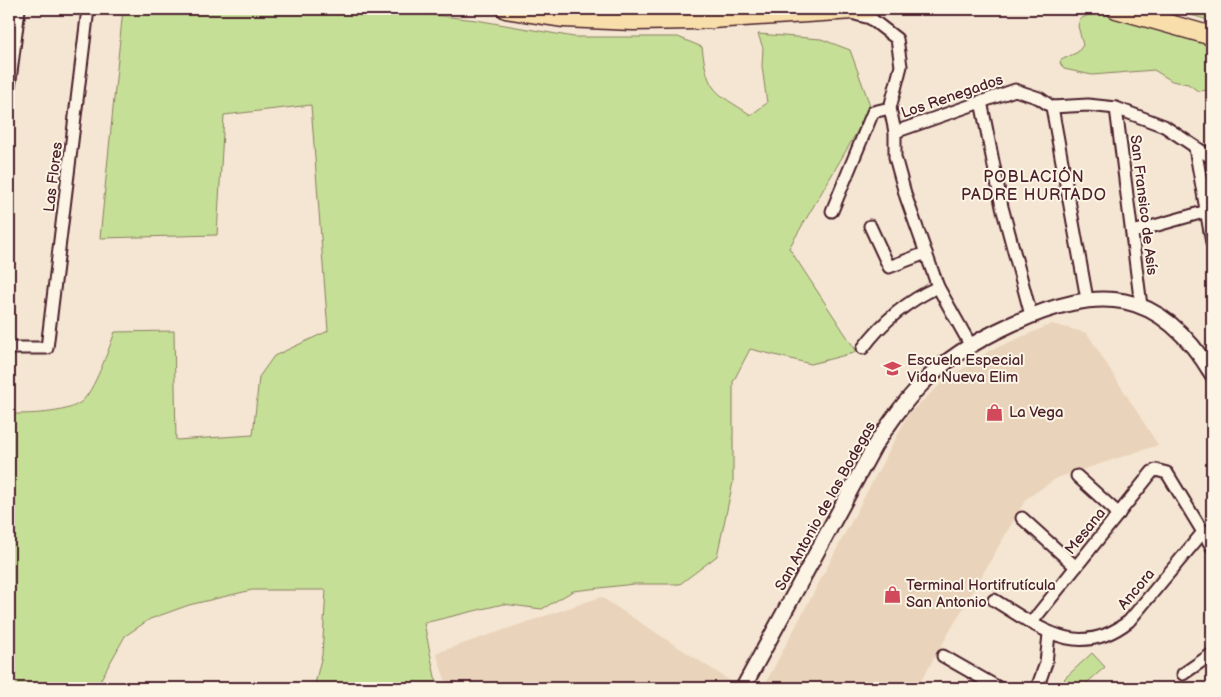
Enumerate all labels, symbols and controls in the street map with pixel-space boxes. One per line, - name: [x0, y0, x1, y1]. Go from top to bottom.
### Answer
- street label: Los Renegados: [899, 70, 1006, 123]
- street label: San Fransico de Asís: [1125, 134, 1162, 277]
- street label: Las Flores: [40, 140, 67, 213]
- district label: POBLACIÓN PADRE HURTADO: [961, 166, 1107, 205]
- place label: Escuela Especial Vida Nueva Elim: [907, 351, 1024, 387]
- school or university icon: Escuela Especial Vida Nueva Elim: [883, 359, 903, 379]
- shop icon: La Vega: [985, 402, 1005, 422]
- place label: La Vega: [1009, 403, 1063, 422]
- street label: San Antonio de las Bodegas: [771, 418, 880, 594]
- street label: Mesana: [1061, 504, 1110, 559]
- street label: Ancora: [1114, 565, 1159, 614]
- place label: Terminal Hortifrutícula San Antonio: [906, 576, 1056, 612]
- shop icon: Terminal Hortifrutícula San Antonio: [882, 584, 902, 604]

